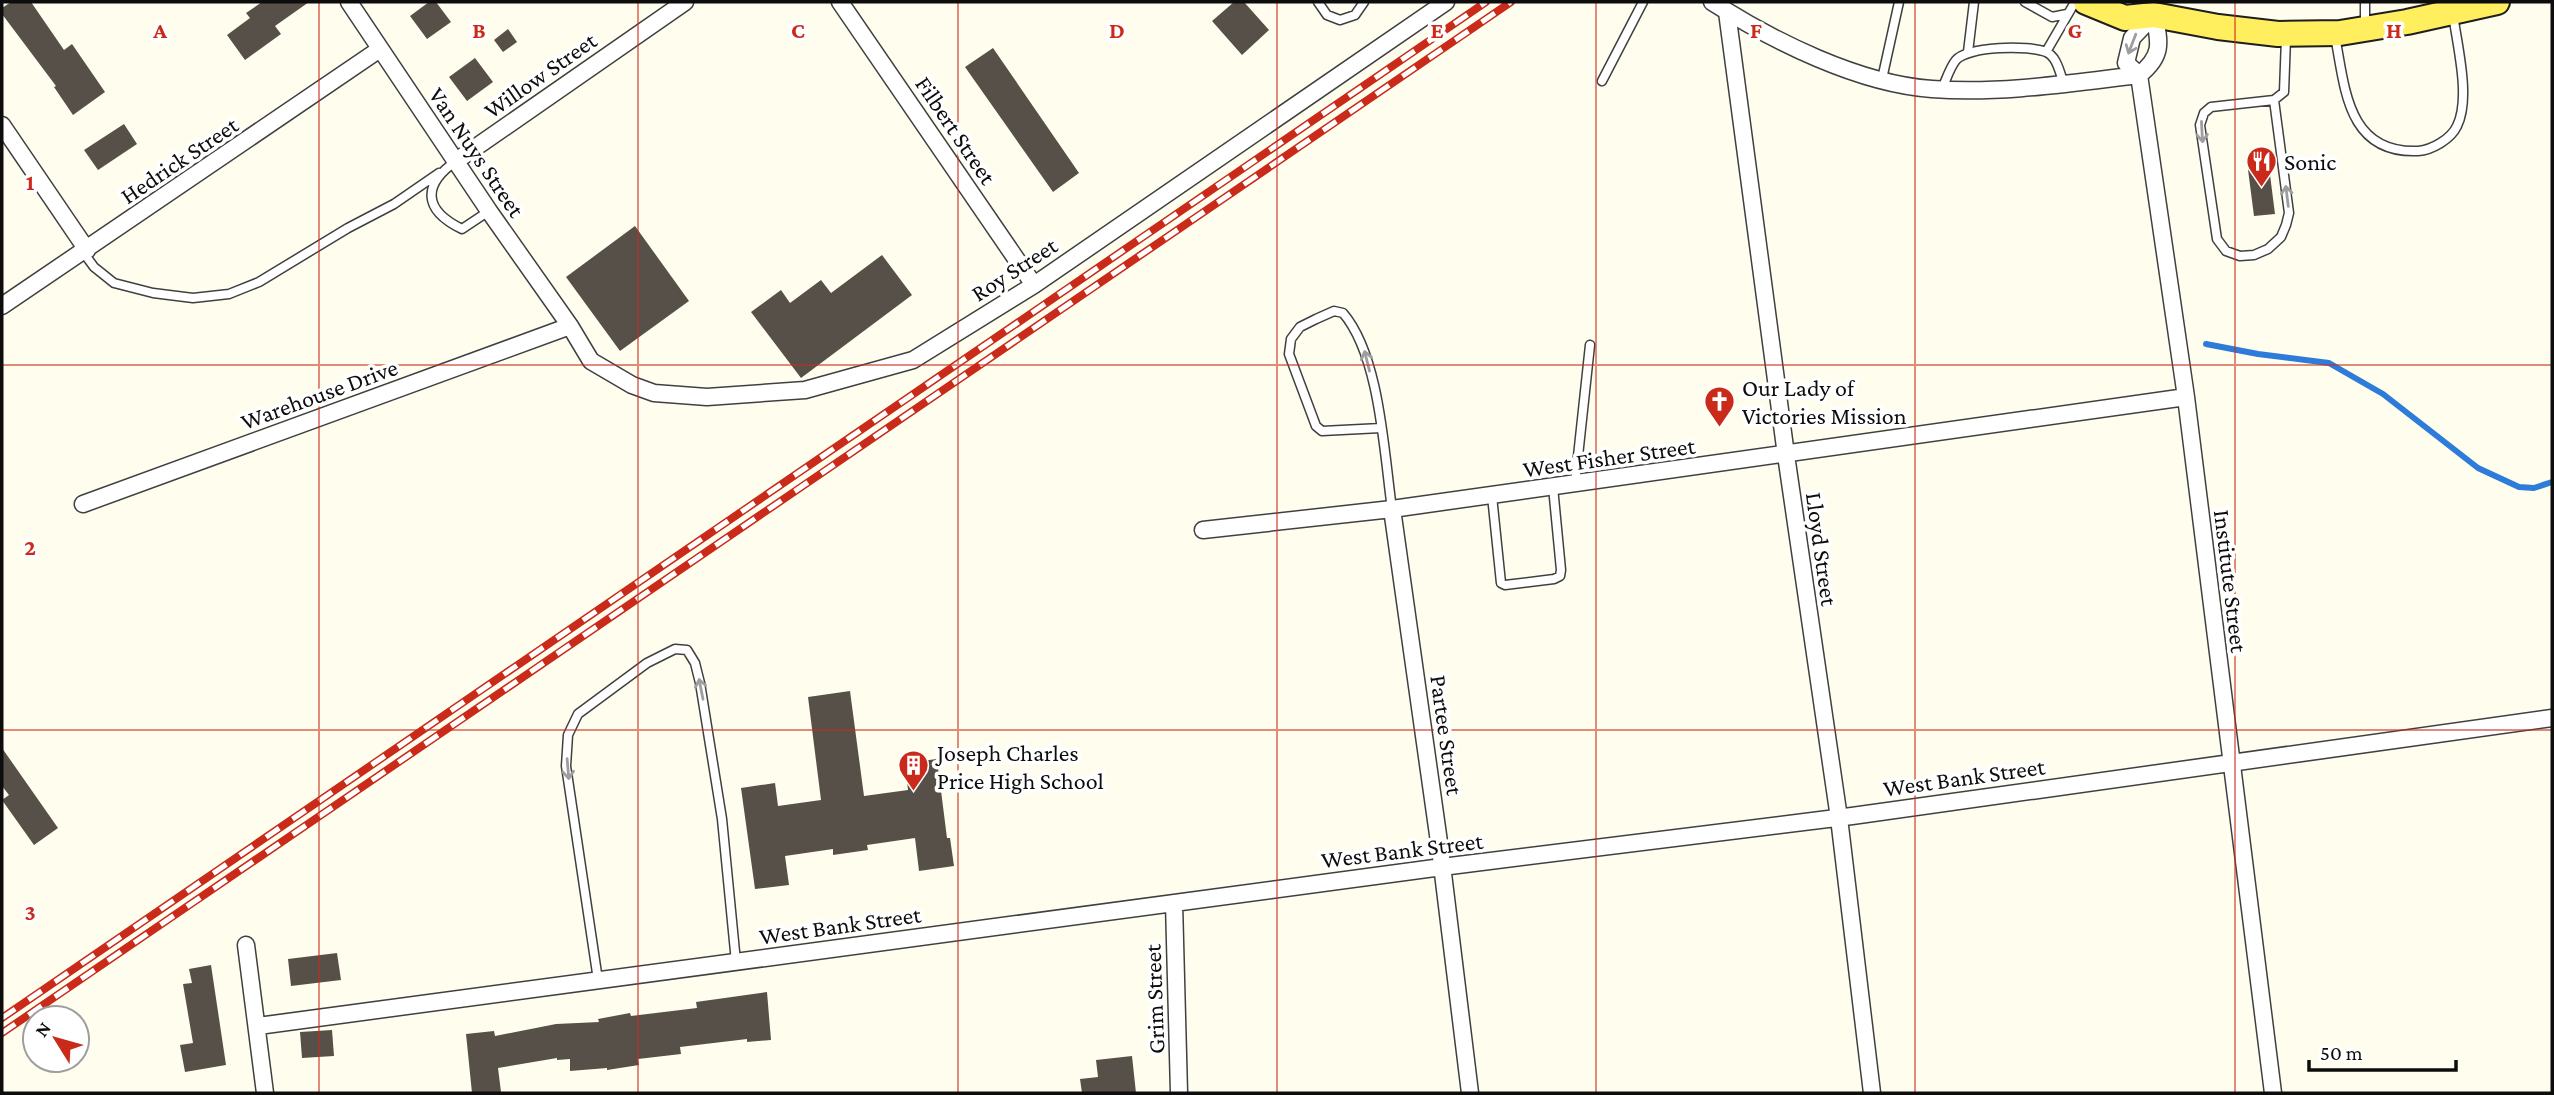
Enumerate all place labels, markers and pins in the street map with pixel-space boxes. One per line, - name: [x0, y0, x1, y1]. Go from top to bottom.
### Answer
- restaurant icon: Sonic: [2244, 144, 2278, 188]
- place label: Sonic: [2284, 148, 2336, 175]
- place label: Our Lady of Victories Mission: [1742, 374, 1907, 429]
- church icon: Our Lady of Victories Mission: [1702, 384, 1736, 428]
- place label: Joseph Charles Price High School: [935, 739, 1104, 794]
- building icon: Joseph Charles Price High School: [897, 749, 931, 793]

